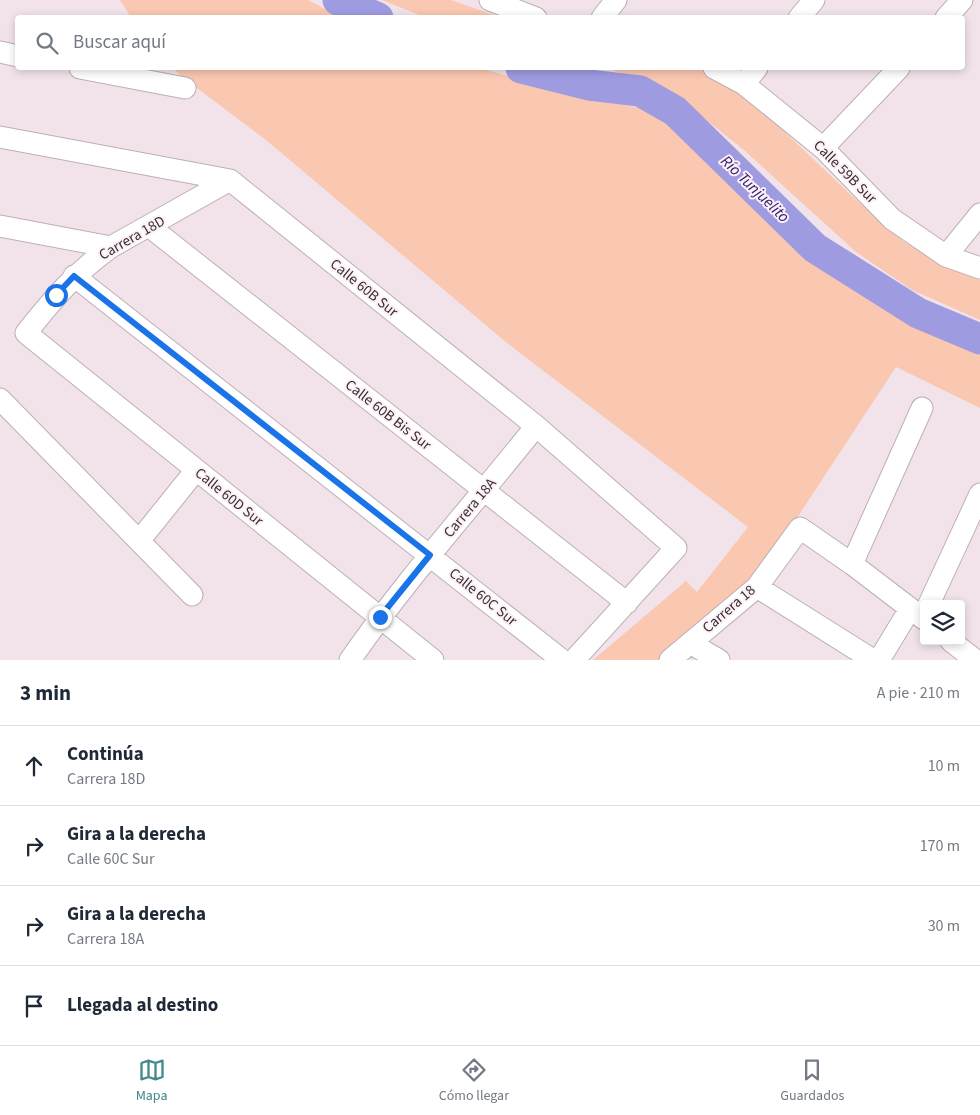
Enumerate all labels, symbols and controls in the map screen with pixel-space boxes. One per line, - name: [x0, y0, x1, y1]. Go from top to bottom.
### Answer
- search box: [15, 15, 965, 70]
- icon: search: [33, 29, 61, 57]
- text: Buscar aquí: [73, 29, 166, 56]
- street label: Calle 59B Sur: [808, 135, 882, 209]
- water label: Río Tunjuelito: [716, 150, 794, 228]
- street label: Carrera 18D: [95, 211, 169, 265]
- street label: Calle 60B Sur: [325, 254, 403, 323]
- route start: [45, 284, 68, 307]
- street label: Calle 60B Bis Sur: [341, 375, 436, 456]
- street label: Calle 60D Sur: [190, 463, 268, 532]
- street label: Carrera 18A: [439, 473, 502, 542]
- street label: Calle 60C Sur: [444, 563, 522, 631]
- street label: Carrera 18: [698, 580, 760, 638]
- map controls: [920, 600, 965, 645]
- button: layers: [920, 600, 965, 645]
- route end: [369, 606, 392, 629]
- text: 3 min: [20, 678, 71, 708]
- text: A pie · 210 m: [877, 682, 960, 704]
- text: Continúa: [67, 741, 144, 768]
- icon: ahead: [20, 752, 48, 780]
- text: 10 m: [928, 755, 960, 777]
- text: Carrera 18D: [67, 768, 145, 790]
- text: Gira a la derecha: [67, 821, 206, 848]
- icon: right: [20, 832, 48, 860]
- text: 170 m: [920, 835, 960, 857]
- text: Calle 60C Sur: [67, 848, 155, 870]
- text: Gira a la derecha: [67, 901, 206, 928]
- icon: right: [20, 912, 48, 940]
- text: 30 m: [928, 915, 960, 937]
- text: Carrera 18A: [67, 928, 144, 950]
- icon: arrive: [20, 992, 48, 1020]
- text: Llegada al destino: [67, 992, 218, 1019]
- tab: Mapa: [136, 1056, 168, 1106]
- tab: Cómo llegar: [439, 1056, 509, 1106]
- tab: Guardados: [780, 1056, 844, 1106]

